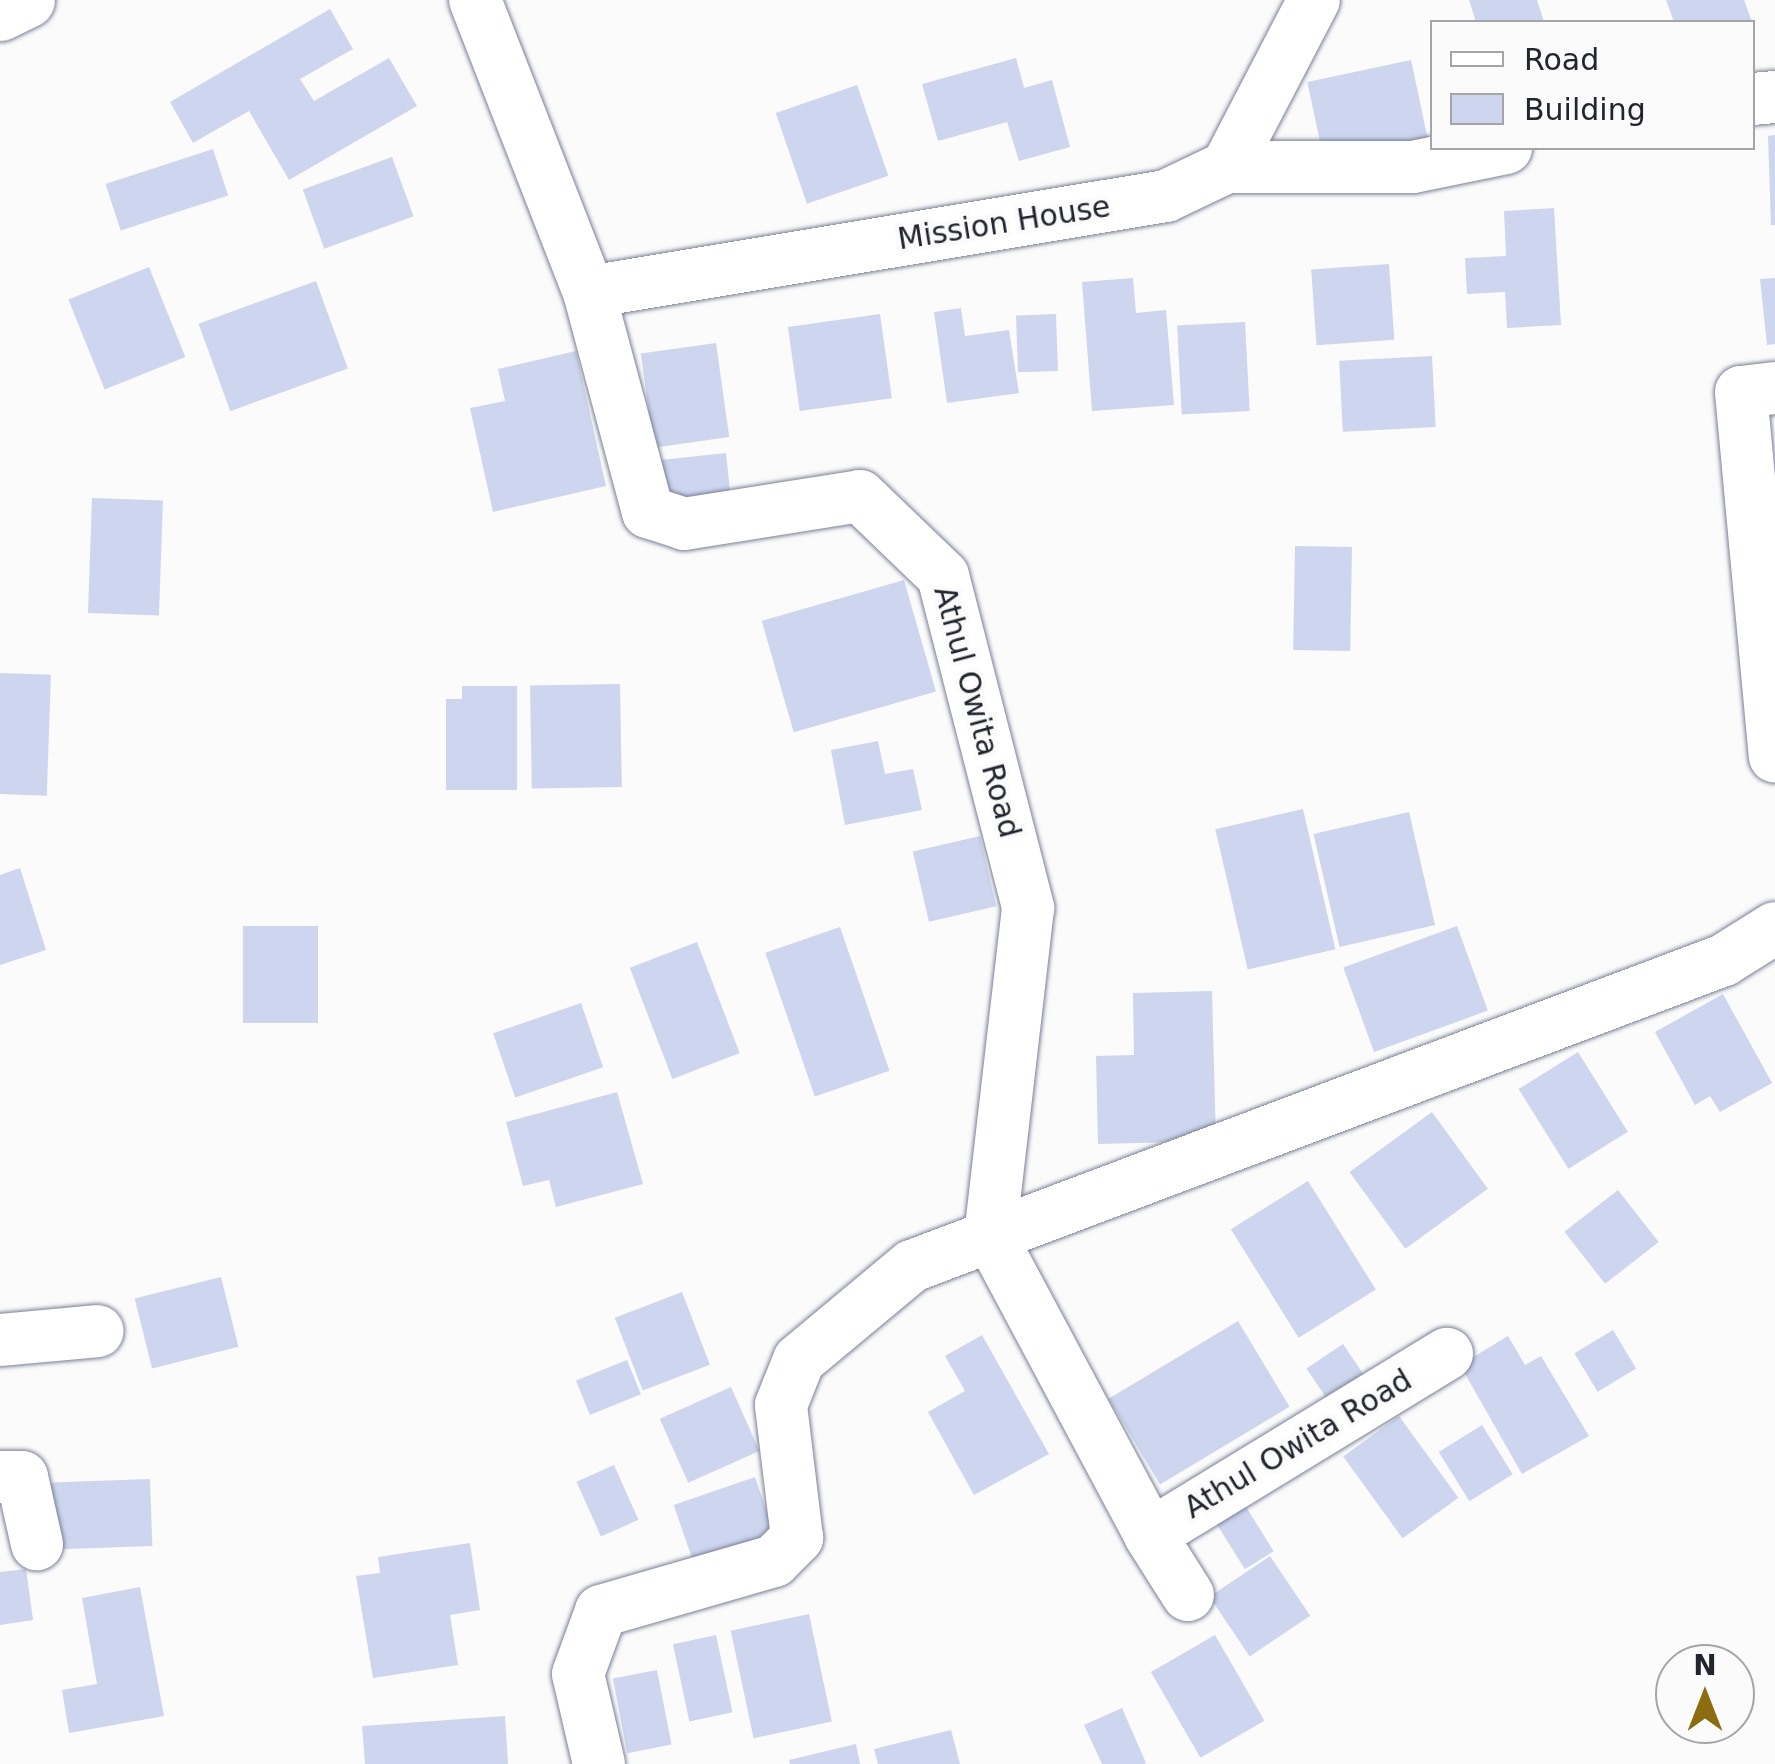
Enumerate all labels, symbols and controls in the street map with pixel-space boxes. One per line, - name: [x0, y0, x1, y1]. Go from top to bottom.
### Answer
- legend: [1430, 20, 1755, 150]
- text: Road: [1524, 42, 1599, 77]
- text: Building: [1524, 92, 1646, 127]
- street label: Mission House: [895, 188, 1113, 258]
- street label: Athul Owita Road: [926, 582, 1028, 842]
- street label: Athul Owita Road: [1178, 1362, 1418, 1526]
- north arrow: [1655, 1644, 1755, 1744]
- text: N: [1693, 1649, 1717, 1682]

